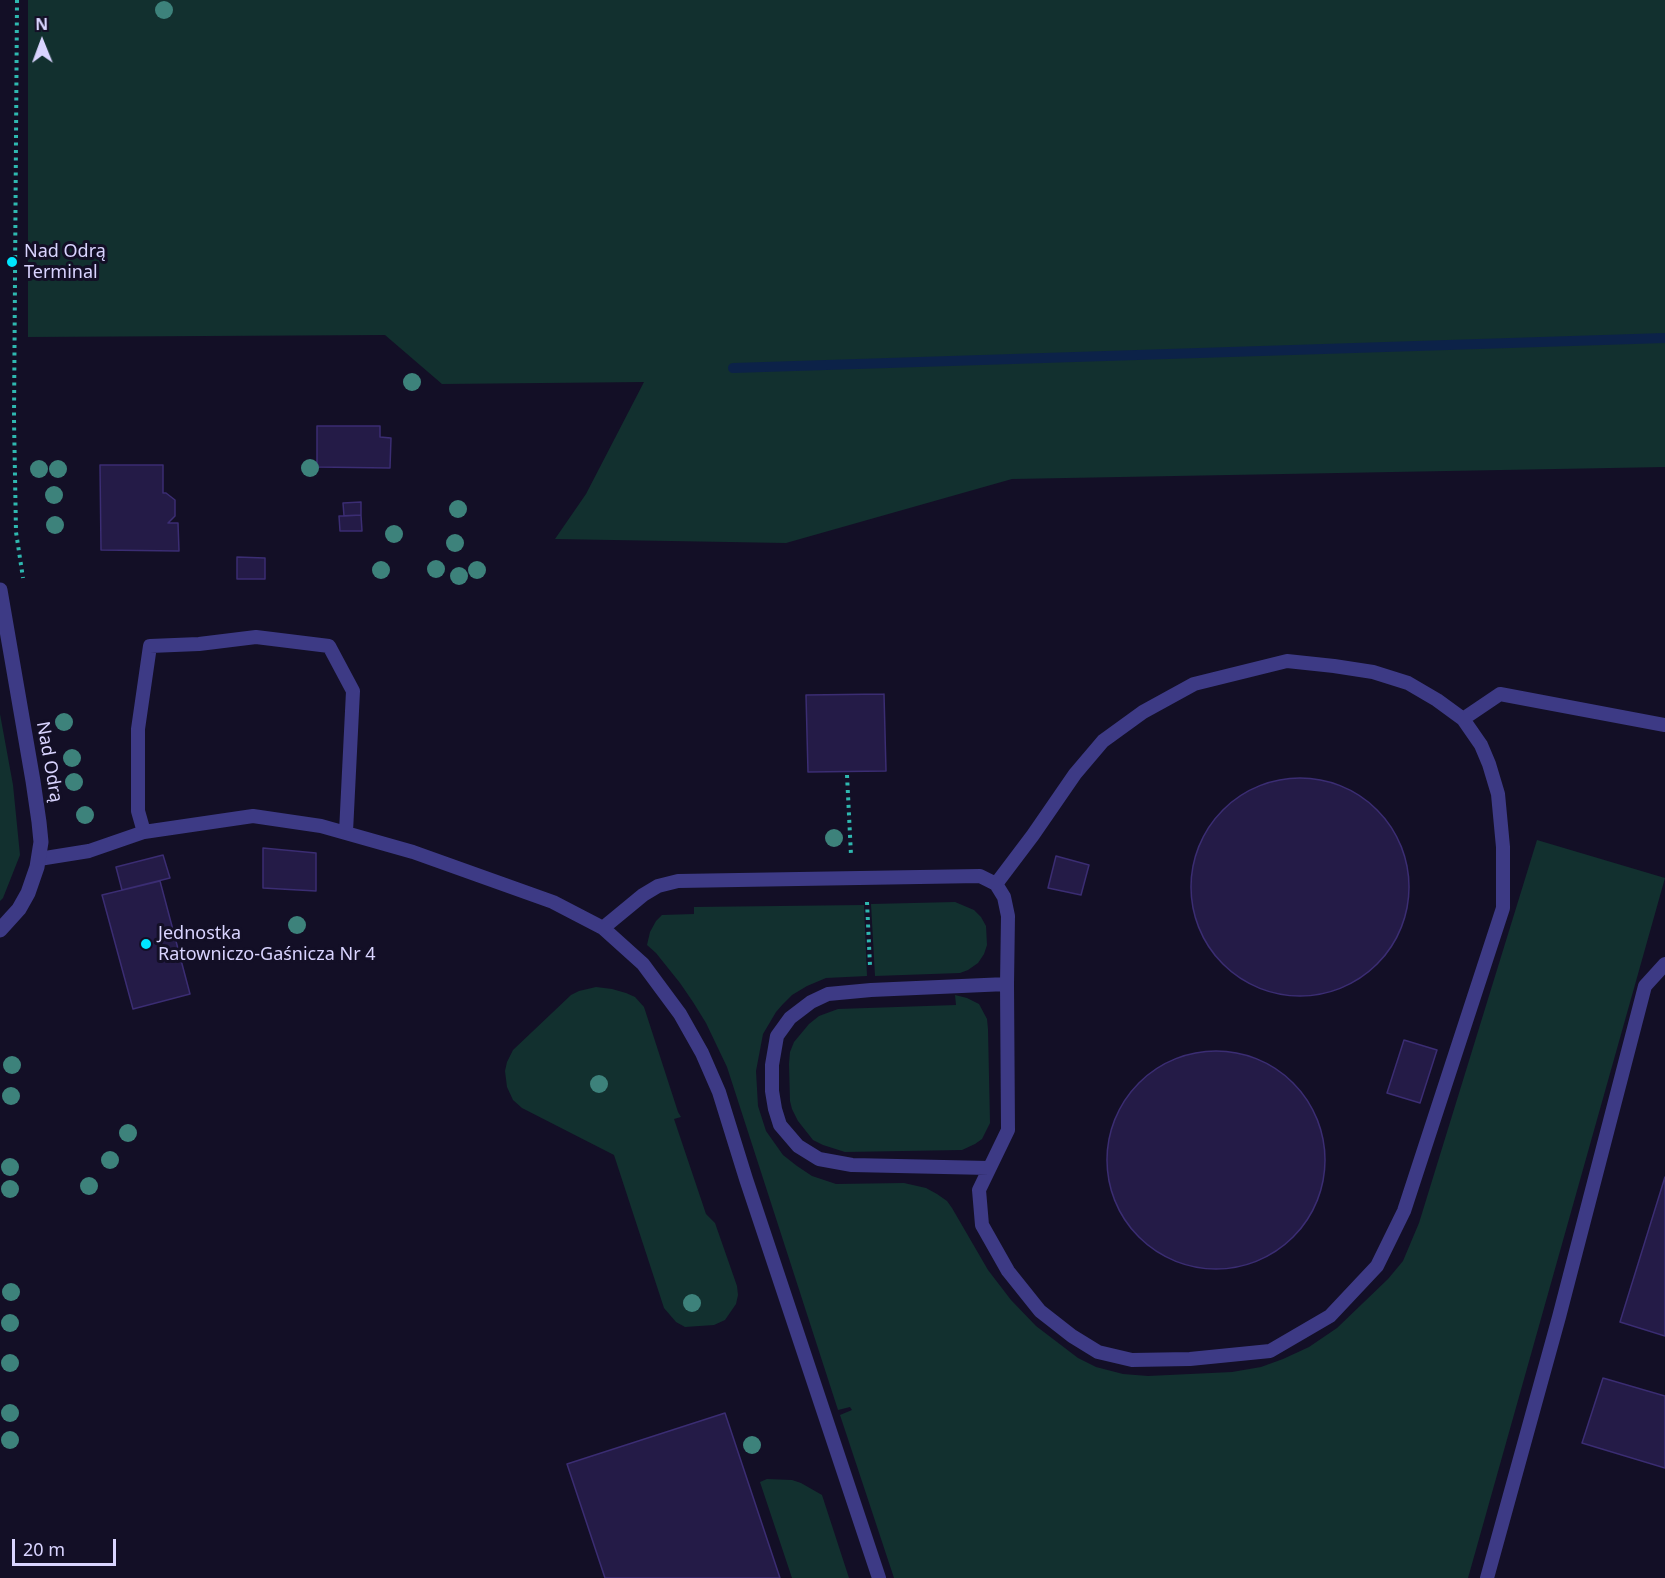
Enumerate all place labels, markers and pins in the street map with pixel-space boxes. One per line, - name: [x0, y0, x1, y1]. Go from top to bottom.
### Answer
- place label: Nad Odrą Terminal: [24, 241, 106, 284]
- marker: Nad Odrą Terminal: [5, 255, 19, 269]
- place label: Jednostka Ratowniczo-Gaśnicza Nr 4: [158, 923, 376, 966]
- marker: Jednostka Ratowniczo-Gaśnicza Nr 4: [139, 937, 153, 951]

